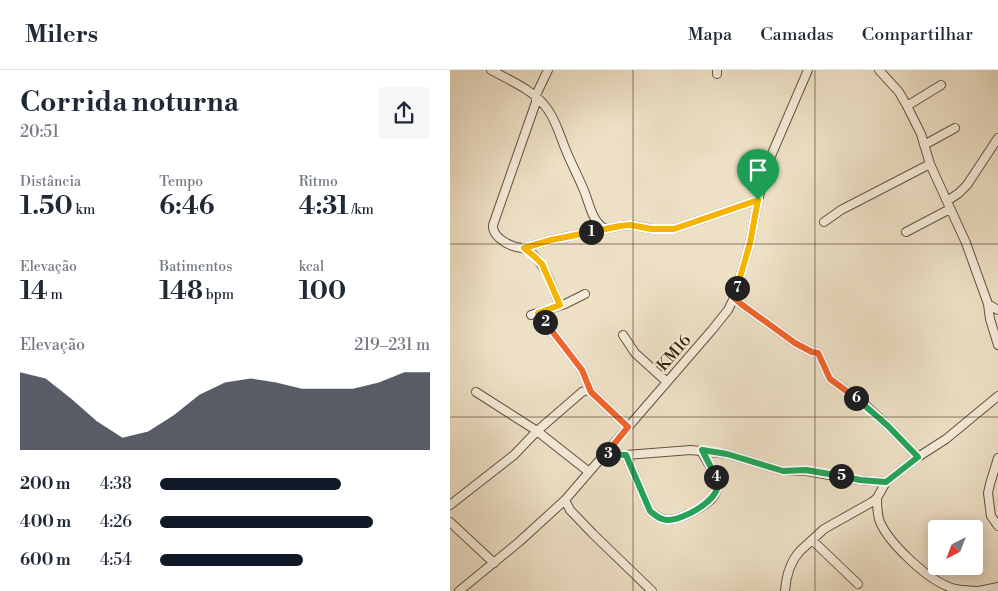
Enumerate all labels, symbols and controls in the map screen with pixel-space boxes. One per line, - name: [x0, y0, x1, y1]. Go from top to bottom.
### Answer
- text: Milers: [25, 20, 98, 50]
- text: Mapa: [688, 23, 732, 46]
- text: Camadas: [760, 23, 834, 46]
- text: Compartilhar: [862, 23, 973, 46]
- text: Corrida noturna: [20, 85, 239, 120]
- button: share: [378, 87, 430, 139]
- text: 20:51: [20, 122, 59, 142]
- pin: [737, 149, 779, 200]
- icon: arrive: [744, 156, 772, 184]
- text: Distância: [20, 173, 81, 191]
- text: Tempo: [159, 173, 203, 191]
- text: Ritmo: [299, 173, 338, 191]
- text: 1.50: [20, 191, 73, 222]
- text: 6:46: [159, 191, 214, 222]
- text: 4:31: [299, 191, 349, 222]
- text: km: [73, 201, 95, 219]
- text: /km: [349, 201, 374, 219]
- pin: 1: [578, 220, 604, 244]
- text: 1: [588, 223, 595, 241]
- text: Elevação: [20, 258, 77, 276]
- text: Batimentos: [159, 258, 232, 276]
- text: kcal: [299, 258, 324, 276]
- text: 14: [20, 276, 48, 307]
- text: 148: [159, 276, 203, 307]
- text: 100: [299, 276, 346, 307]
- pin: 7: [724, 276, 750, 300]
- text: 7: [733, 279, 742, 297]
- text: m: [48, 286, 63, 304]
- text: bpm: [203, 286, 234, 304]
- pin: 2: [532, 310, 558, 334]
- text: 2: [541, 313, 550, 331]
- street label: KM16: [653, 330, 695, 375]
- text: Elevação: [20, 335, 85, 355]
- text: 219–231 m: [354, 335, 430, 355]
- pin: 6: [844, 386, 868, 410]
- text: 6: [852, 389, 861, 407]
- pin: 3: [596, 442, 620, 466]
- text: 3: [604, 445, 613, 463]
- pin: 4: [704, 464, 728, 490]
- pin: 5: [828, 464, 854, 488]
- text: 5: [837, 467, 846, 485]
- text: 4: [712, 468, 721, 486]
- text: 200 m: [20, 474, 70, 494]
- text: 4:38: [100, 474, 132, 494]
- text: 400 m: [20, 512, 71, 532]
- text: 4:26: [100, 512, 132, 532]
- north arrow: [928, 520, 982, 575]
- map controls: [928, 520, 983, 575]
- text: 600 m: [20, 550, 70, 570]
- text: 4:54: [100, 550, 132, 570]

